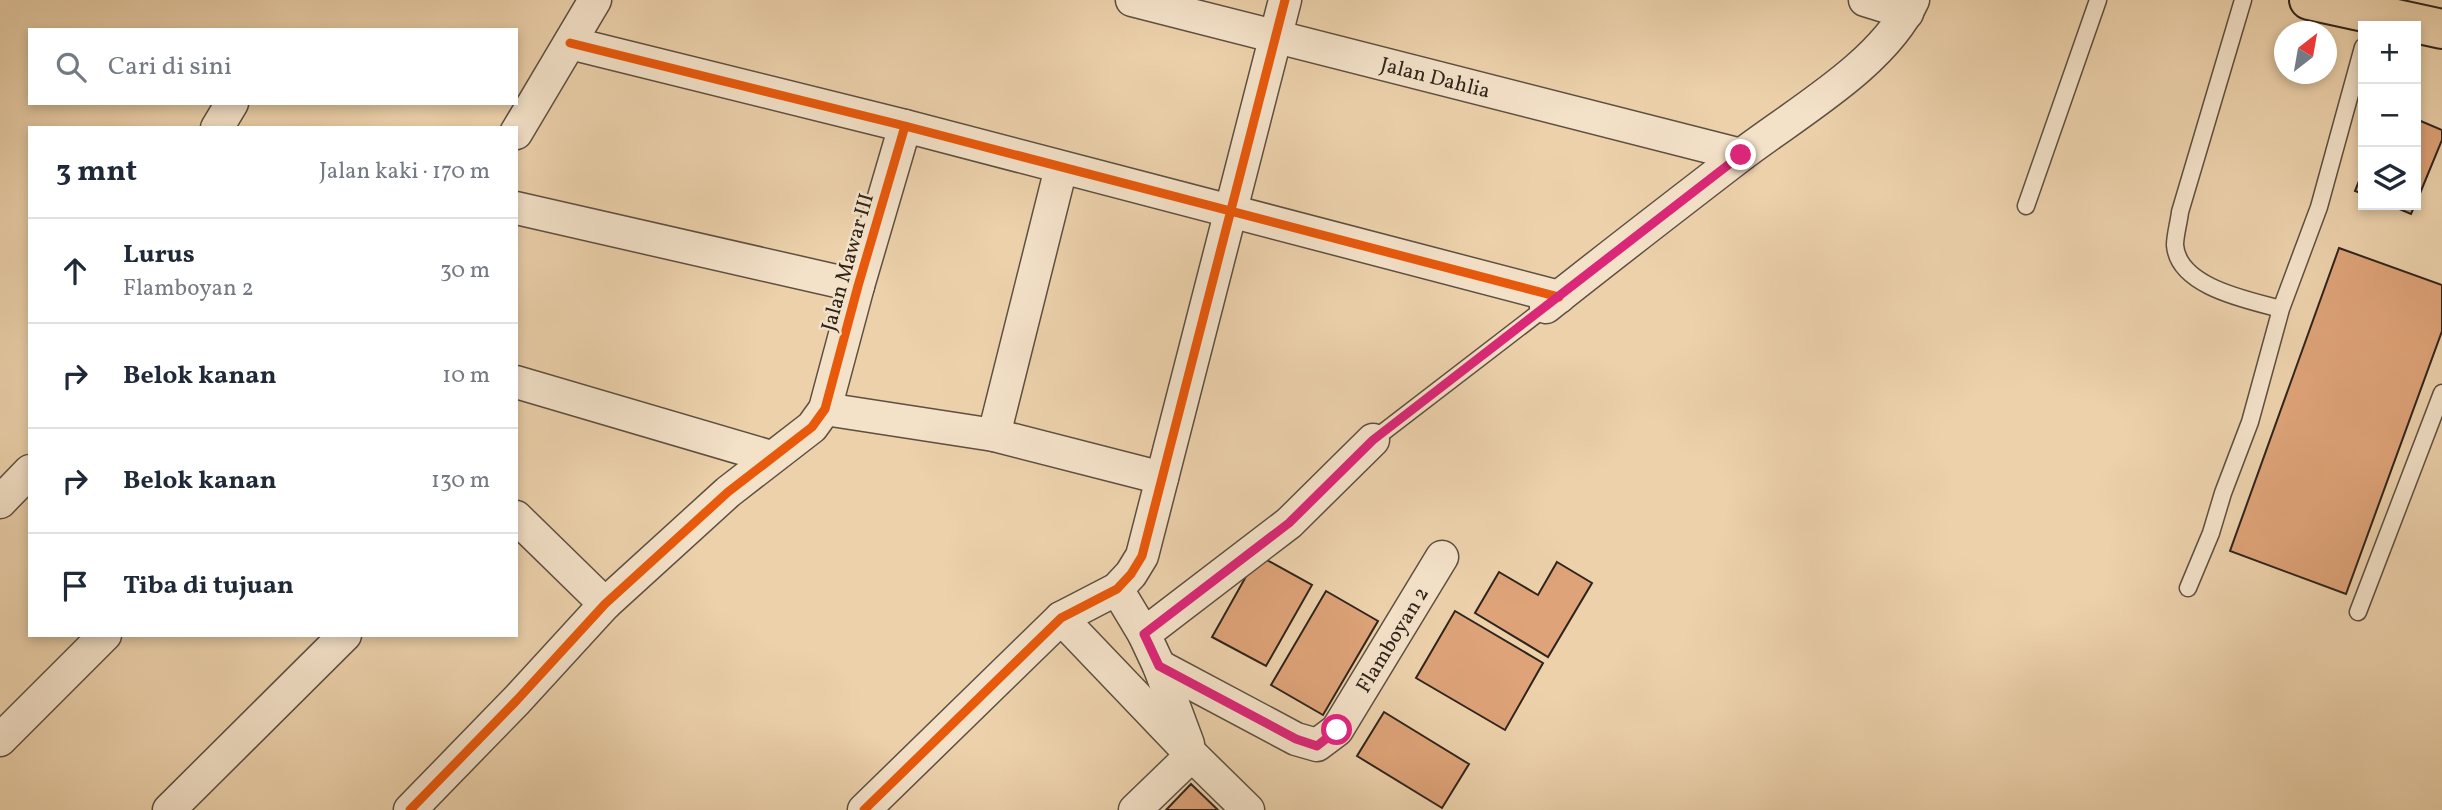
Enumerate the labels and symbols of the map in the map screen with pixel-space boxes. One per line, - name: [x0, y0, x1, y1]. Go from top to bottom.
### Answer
- north arrow: [2274, 21, 2337, 84]
- street label: Jalan Dahlia: [1377, 51, 1493, 107]
- route end: [1725, 139, 1756, 170]
- street label: Jalan Mawar III: [815, 190, 882, 335]
- street label: Flamboyan 2: [1350, 582, 1437, 699]
- route start: [1321, 714, 1352, 745]

